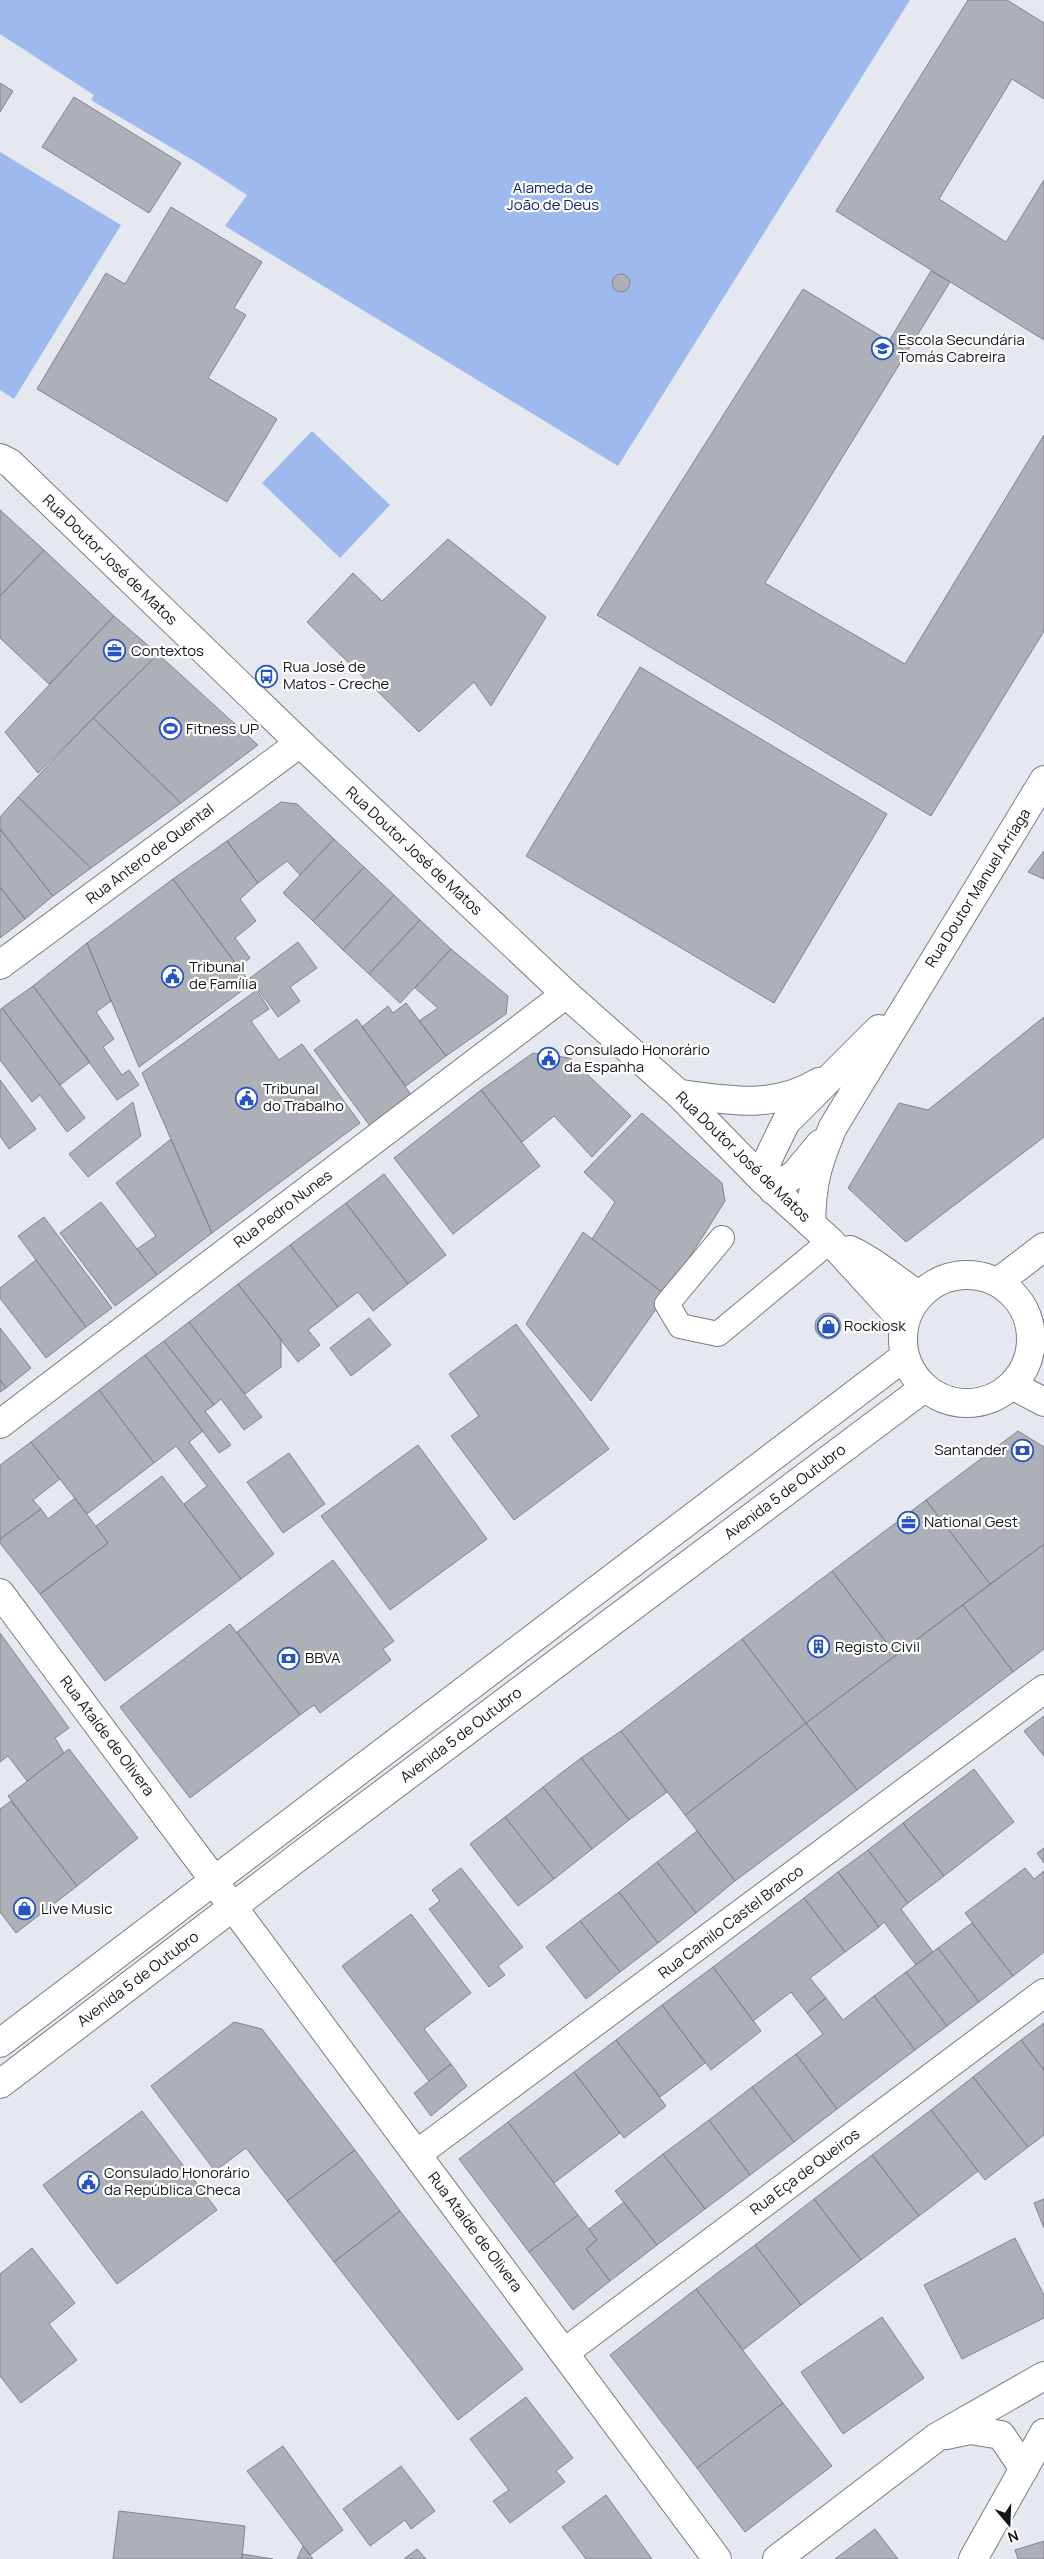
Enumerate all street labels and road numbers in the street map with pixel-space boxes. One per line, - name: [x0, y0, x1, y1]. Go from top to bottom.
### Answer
- street label: Rua Doutor José de Matos: [38, 490, 182, 630]
- street label: Rua Doutor José de Matos: [341, 782, 487, 920]
- street label: Rua Antero de Quental: [81, 798, 218, 909]
- street label: Rua Doutor Manuel Arriaga: [920, 804, 1035, 971]
- street label: Rua Doutor José de Matos: [671, 1087, 815, 1227]
- street label: Rua Pedro Nunes: [229, 1165, 336, 1253]
- street label: Avenida 5 de Outubro: [720, 1439, 850, 1544]
- street label: Rua Ataíde de Olivera: [55, 1671, 160, 1800]
- street label: Avenida 5 de Outubro: [396, 1682, 526, 1787]
- street label: Rua Camilo Castel Branco: [654, 1860, 808, 1983]
- street label: Avenida 5 de Outubro: [73, 1926, 203, 2031]
- street label: Rua Eça de Queiros: [745, 2123, 864, 2220]
- street label: Rua Ataíde de Olivera: [423, 2167, 528, 2296]

